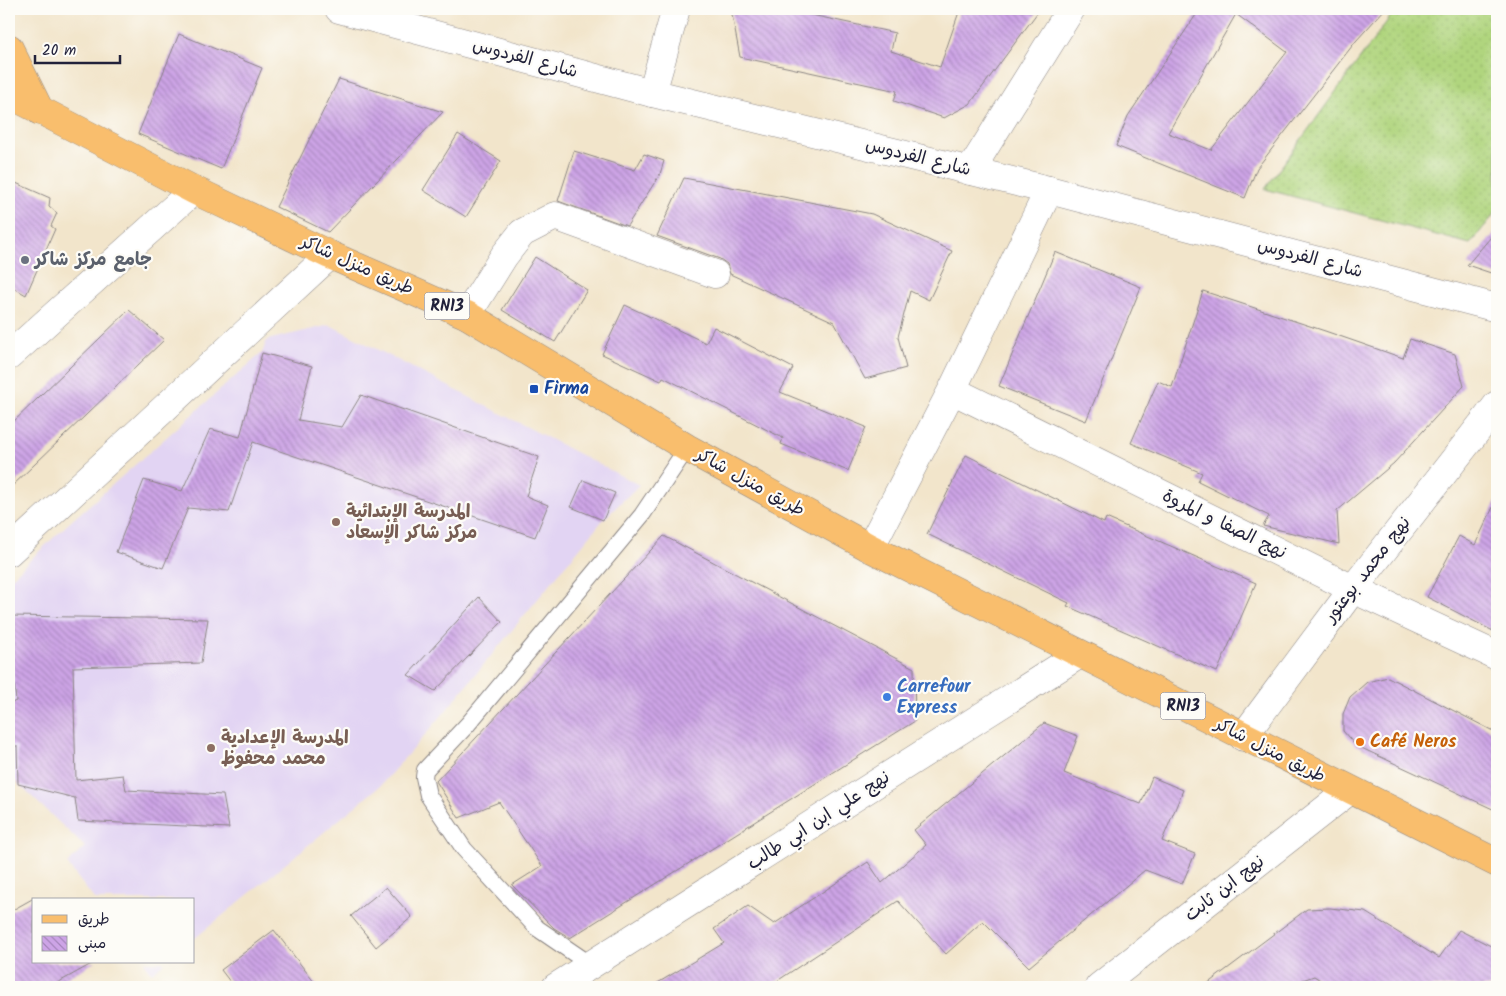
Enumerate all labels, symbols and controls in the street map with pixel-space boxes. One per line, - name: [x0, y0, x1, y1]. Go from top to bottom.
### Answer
- street label: شارع الفردوس: [469, 31, 581, 87]
- scale bar: [35, 32, 120, 64]
- text: 20 m: [42, 39, 76, 63]
- street label: شارع الفردوس: [862, 131, 974, 185]
- street label: طريق منزل شاكر: [294, 227, 418, 304]
- street label: شارع الفردوس: [1254, 231, 1366, 287]
- place label: جامع مركز شاكر: [33, 246, 152, 275]
- marker: جامع مركز شاكر: [19, 254, 31, 266]
- road number: RN13: [424, 292, 470, 320]
- place label: Firma: [544, 375, 589, 404]
- marker: Firma: [528, 383, 540, 395]
- street label: طريق منزل شاكر: [688, 440, 810, 525]
- street label: نهج الصفا و المروة: [1157, 482, 1291, 568]
- place label: المدرسة الإبتدائية مركز شاكر الإسعاد: [346, 498, 477, 548]
- street label: نهج محمد بوعتور: [1316, 511, 1419, 631]
- marker: المدرسة الإبتدائية مركز شاكر الإسعاد: [330, 516, 342, 528]
- place label: Carrefour Express: [897, 673, 972, 723]
- marker: Carrefour Express: [881, 691, 893, 703]
- road number: RN13: [1160, 692, 1206, 719]
- street label: طريق منزل شاكر: [1208, 710, 1330, 791]
- place label: المدرسة الإعدادية محمد محفوظ: [221, 724, 349, 774]
- place label: Café Neros: [1370, 728, 1457, 757]
- marker: Café Neros: [1354, 736, 1366, 748]
- marker: المدرسة الإعدادية محمد محفوظ: [205, 742, 217, 754]
- street label: نهج علي ابن ابي طالب: [742, 764, 896, 878]
- street label: نهج ابن ثابت: [1179, 848, 1271, 930]
- legend: [32, 898, 195, 964]
- text: طريق: [78, 908, 110, 932]
- text: مبنى: [78, 932, 106, 956]

